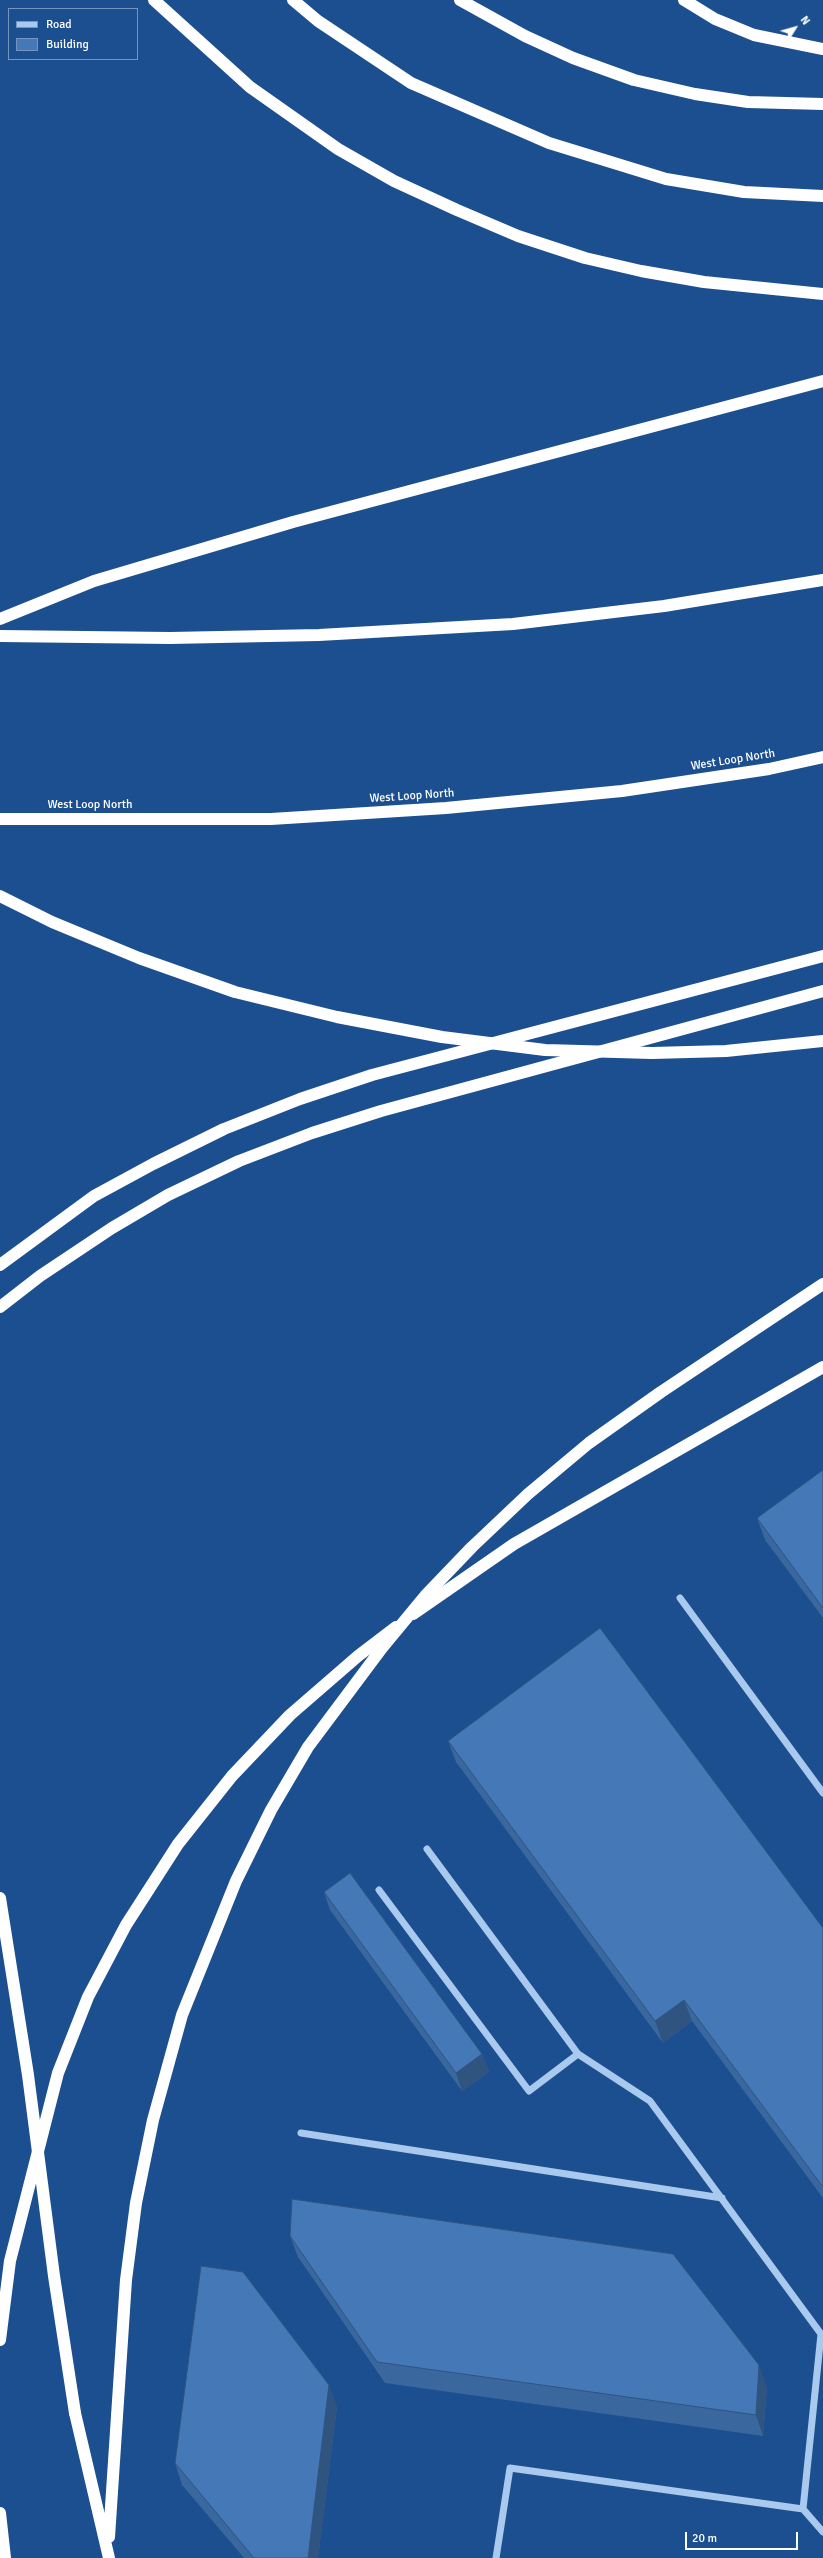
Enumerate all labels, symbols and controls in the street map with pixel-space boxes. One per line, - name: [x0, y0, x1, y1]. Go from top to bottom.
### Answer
- legend: [8, 8, 138, 60]
- north arrow: [775, 8, 815, 48]
- text: N: [797, 14, 812, 27]
- text: Road: [46, 17, 72, 32]
- text: Building: [46, 37, 89, 52]
- street label: West Loop North: [690, 746, 776, 774]
- street label: West Loop North: [369, 786, 455, 806]
- street label: West Loop North: [47, 798, 133, 812]
- scale bar: [687, 2524, 800, 2550]
- text: 20 m: [692, 2531, 717, 2546]

